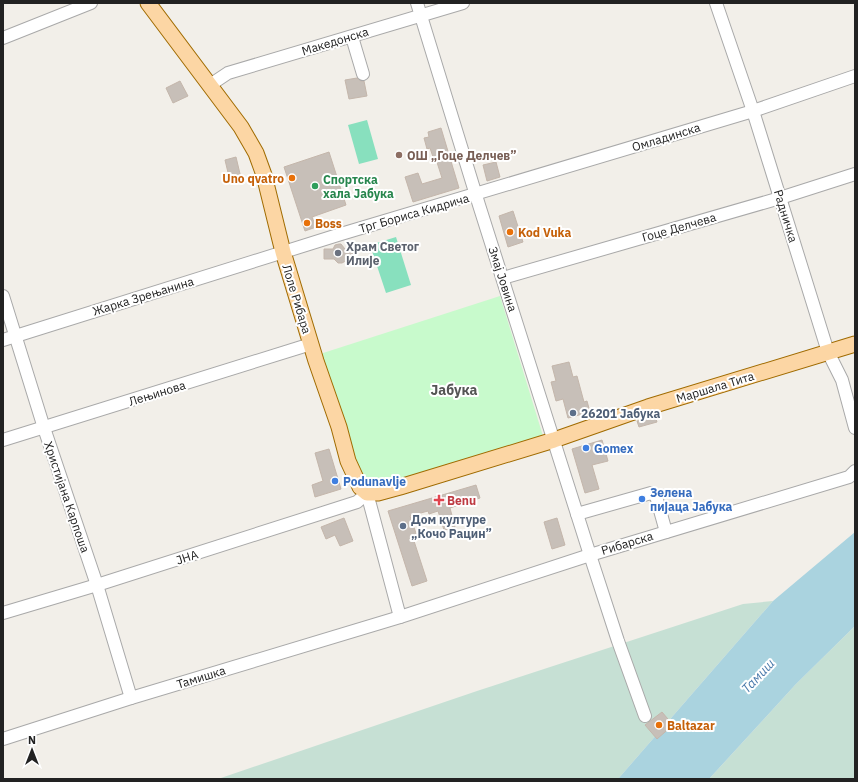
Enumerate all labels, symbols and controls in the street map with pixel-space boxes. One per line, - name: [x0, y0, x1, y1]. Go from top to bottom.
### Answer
- street label: Македонска: [300, 24, 371, 58]
- street label: Омладинска: [630, 119, 702, 154]
- place label: ОШ „Гоце Делчев”: [407, 148, 517, 163]
- marker: ОШ „Гоце Делчев”: [394, 150, 404, 160]
- place label: Uno qvatro: [222, 171, 284, 186]
- place label: Спортска хала Јабука: [323, 172, 394, 201]
- marker: Uno qvatro: [287, 173, 297, 183]
- marker: Спортска хала Јабука: [310, 181, 320, 191]
- street label: Радничка: [771, 188, 801, 245]
- street label: Трг Бориса Кидрича: [357, 190, 471, 236]
- street label: Гоце Делчева: [640, 209, 718, 245]
- place label: Boss: [315, 216, 342, 231]
- marker: Boss: [302, 218, 312, 228]
- place label: Kod Vuka: [518, 225, 572, 240]
- marker: Kod Vuka: [505, 227, 515, 237]
- place label: Храм Светог Илије: [346, 239, 420, 268]
- street label: Змај Јовина: [485, 244, 521, 314]
- marker: Храм Светог Илије: [333, 248, 343, 258]
- street label: Лоле Рибара: [279, 262, 315, 336]
- street label: Жарка Зрењанина: [90, 273, 196, 319]
- street label: Маршала Тита: [674, 368, 756, 406]
- street label: Лењинова: [127, 377, 188, 409]
- district label: Јабука: [430, 381, 478, 399]
- place label: 26201 Јабука: [581, 406, 660, 421]
- marker: 26201 Јабука: [568, 408, 578, 418]
- street label: Христијана Карпоша: [41, 439, 93, 555]
- place label: Gomex: [594, 441, 634, 456]
- marker: Gomex: [581, 443, 591, 453]
- place label: Podunavlje: [343, 474, 406, 489]
- marker: Podunavlje: [330, 476, 340, 486]
- place label: Зелена пијаца Јабука: [650, 485, 733, 514]
- place label: Benu: [447, 493, 476, 508]
- marker: Зелена пијаца Јабука: [637, 494, 647, 504]
- marker: Benu: [434, 495, 444, 505]
- place label: Дом културе „Кочо Рацин”: [411, 512, 492, 541]
- marker: Дом културе „Кочо Рацин”: [398, 521, 408, 531]
- street label: Рибарска: [599, 528, 655, 558]
- street label: ЈНА: [174, 546, 200, 568]
- water label: Тамиш: [738, 655, 778, 697]
- street label: Тамишка: [175, 662, 228, 692]
- place label: Baltazar: [667, 718, 715, 733]
- marker: Baltazar: [654, 720, 664, 730]
- north arrow: [12, 730, 52, 770]
- text: N: [28, 733, 36, 747]

